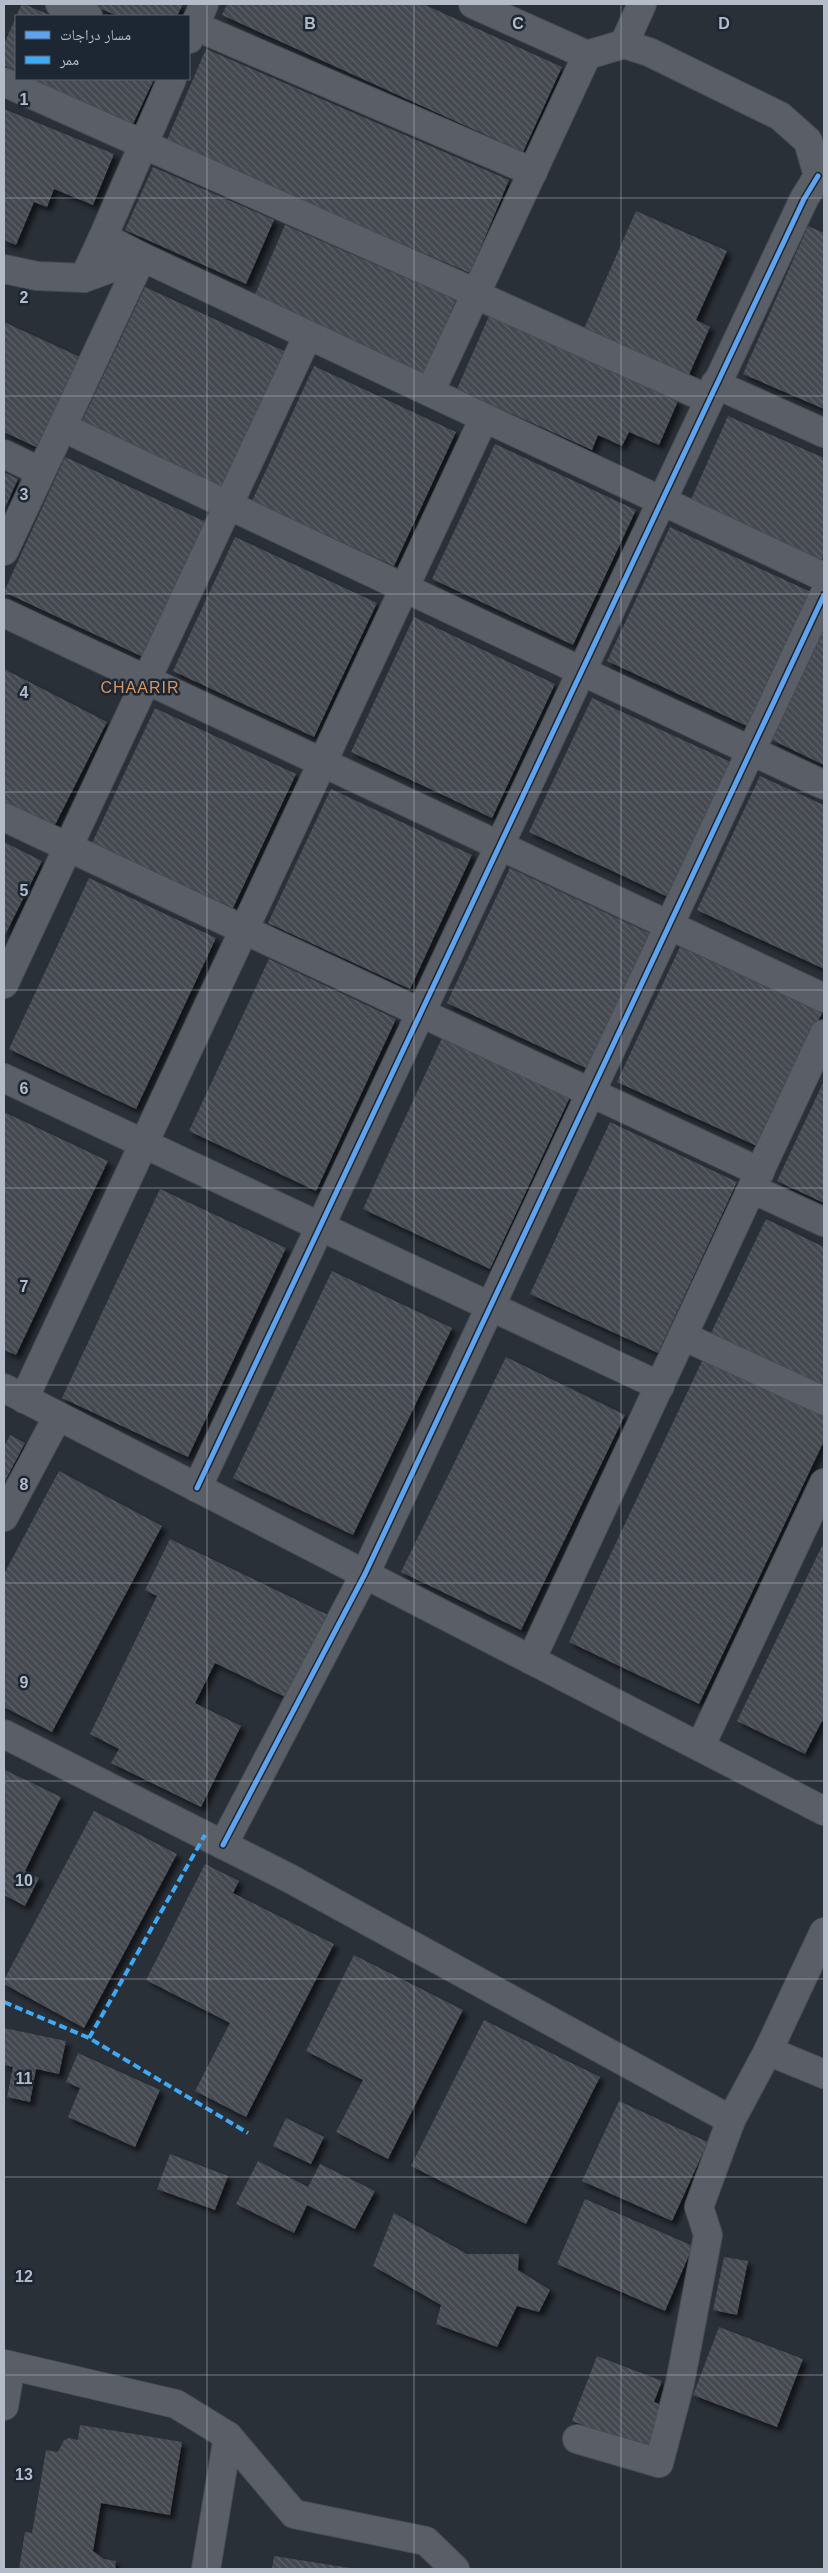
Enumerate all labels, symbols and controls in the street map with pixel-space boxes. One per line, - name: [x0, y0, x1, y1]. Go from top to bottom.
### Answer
- legend: [15, 15, 190, 80]
- text: B: [304, 15, 316, 32]
- text: C: [512, 15, 524, 32]
- text: D: [718, 15, 730, 32]
- text: مسار دراجات: [60, 26, 131, 44]
- text: ممر: [59, 51, 79, 69]
- text: 1: [20, 91, 29, 108]
- text: 2: [20, 289, 29, 306]
- text: 3: [20, 486, 29, 503]
- district label: CHAARIR: [100, 679, 180, 696]
- text: 4: [20, 684, 29, 701]
- text: 5: [20, 882, 29, 899]
- text: 6: [20, 1080, 29, 1097]
- text: 7: [20, 1278, 29, 1295]
- text: 8: [20, 1476, 29, 1493]
- text: 9: [20, 1674, 29, 1691]
- text: 10: [15, 1872, 33, 1889]
- text: 11: [16, 2070, 33, 2087]
- text: 12: [15, 2268, 33, 2285]
- text: 13: [15, 2466, 33, 2483]

